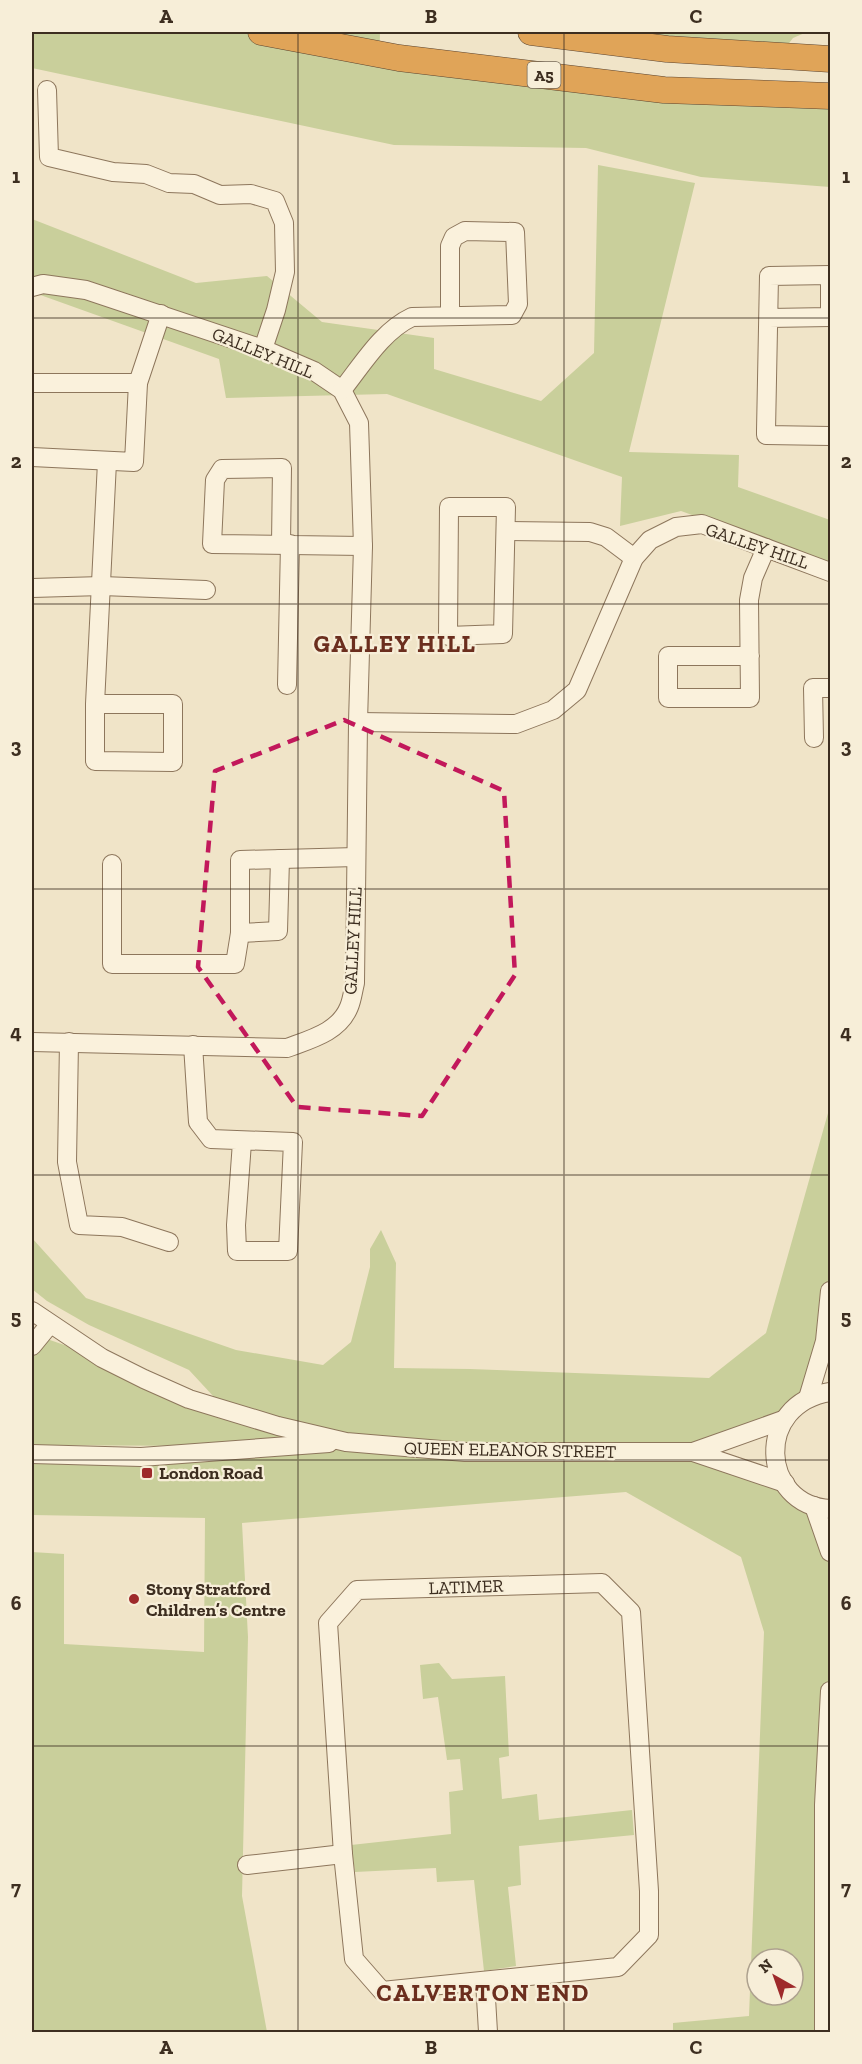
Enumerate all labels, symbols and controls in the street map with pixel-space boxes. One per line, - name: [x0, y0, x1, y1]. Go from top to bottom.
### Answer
- text: A: [159, 4, 173, 28]
- text: B: [425, 4, 437, 28]
- text: C: [690, 4, 703, 28]
- road number: A5: [528, 62, 560, 88]
- text: 1: [12, 164, 20, 188]
- text: 1: [842, 164, 850, 188]
- street label: GALLEY HILL: [209, 323, 317, 383]
- text: 2: [11, 449, 22, 473]
- text: 2: [841, 449, 852, 473]
- street label: GALLEY HILL: [703, 518, 812, 574]
- district label: GALLEY HILL: [314, 629, 476, 658]
- text: 3: [11, 734, 22, 758]
- text: 3: [841, 734, 852, 758]
- street label: GALLEY HILL: [339, 886, 367, 995]
- text: 4: [10, 1020, 22, 1044]
- text: 4: [840, 1020, 852, 1044]
- text: 5: [11, 1305, 21, 1329]
- text: 5: [841, 1305, 851, 1329]
- street label: QUEEN ELEANOR STREET: [404, 1437, 616, 1463]
- place label: London Road: [159, 1462, 264, 1484]
- marker: London Road: [140, 1466, 154, 1480]
- street label: LATIMER: [428, 1575, 504, 1599]
- place label: Stony Stratford Children’s Centre: [146, 1578, 286, 1621]
- text: 6: [11, 1591, 22, 1615]
- text: 6: [841, 1591, 852, 1615]
- marker: Stony Stratford Children’s Centre: [127, 1592, 141, 1606]
- text: 7: [11, 1876, 21, 1900]
- text: 7: [841, 1876, 851, 1900]
- north arrow: [745, 1947, 805, 2007]
- text: N: [755, 1955, 776, 1977]
- district label: CALVERTON END: [376, 1978, 590, 2007]
- text: A: [159, 2035, 173, 2059]
- text: B: [425, 2035, 437, 2059]
- text: C: [690, 2035, 703, 2059]

